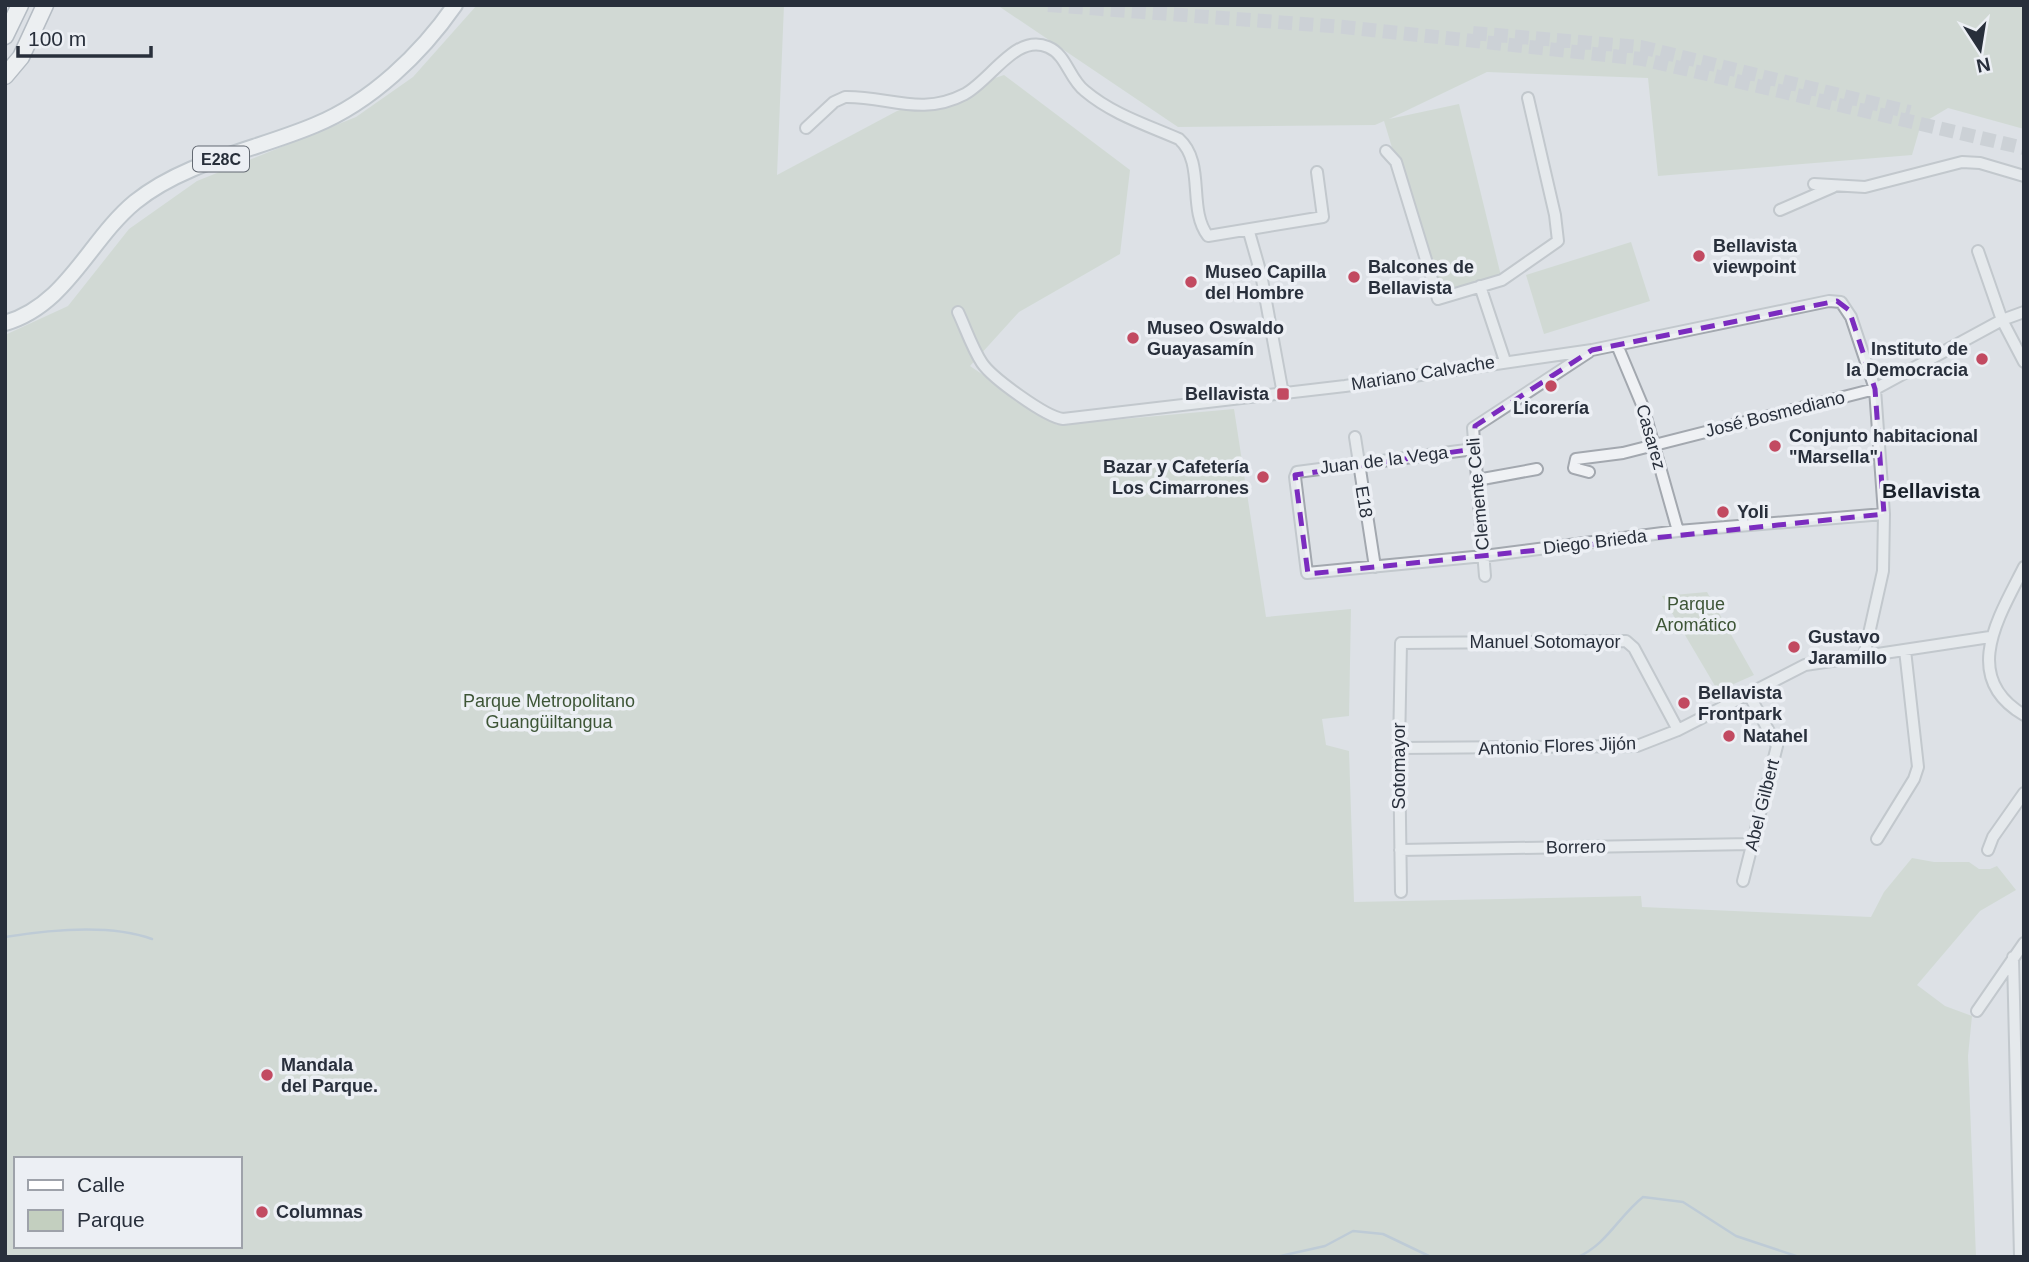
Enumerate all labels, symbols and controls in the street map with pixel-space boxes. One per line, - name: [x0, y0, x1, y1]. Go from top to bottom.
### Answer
- scale bar: [18, 14, 150, 58]
- north arrow: [1945, 14, 2015, 84]
- text: 100 m: [28, 27, 86, 50]
- text: N: [1975, 53, 1992, 77]
- road number: E28C: [193, 146, 249, 172]
- place label: Bellavista viewpoint: [1713, 236, 1798, 277]
- marker: Bellavista viewpoint: [1691, 248, 1707, 264]
- place label: Balcones de Bellavista: [1368, 257, 1474, 298]
- place label: Museo Capilla del Hombre: [1205, 262, 1327, 303]
- marker: Balcones de Bellavista: [1346, 269, 1362, 285]
- marker: Museo Capilla del Hombre: [1183, 274, 1199, 290]
- place label: Museo Oswaldo Guayasamín: [1147, 318, 1284, 359]
- marker: Museo Oswaldo Guayasamín: [1125, 330, 1141, 346]
- place label: Instituto de la Democracia: [1846, 339, 1969, 380]
- marker: Instituto de la Democracia: [1974, 351, 1990, 367]
- street label: Mariano Calvache: [1350, 352, 1496, 394]
- marker: Licorería: [1543, 378, 1559, 394]
- place label: Bellavista: [1185, 384, 1270, 404]
- marker: Bellavista: [1275, 386, 1291, 402]
- street label: José Bosmediano: [1703, 387, 1847, 441]
- place label: Licorería: [1513, 398, 1590, 418]
- street label: Casarez: [1632, 402, 1670, 472]
- place label: Conjunto habitacional "Marsella": [1789, 426, 1978, 467]
- street label: Clemente Celi: [1463, 437, 1493, 551]
- marker: Conjunto habitacional "Marsella": [1767, 438, 1783, 454]
- street label: Juan de la Vega: [1319, 442, 1450, 478]
- place label: Bazar y Cafetería Los Cimarrones: [1103, 457, 1250, 498]
- marker: Bazar y Cafetería Los Cimarrones: [1255, 469, 1271, 485]
- district label: Bellavista: [1882, 479, 1980, 502]
- street label: E18: [1352, 485, 1376, 519]
- place label: Yoli: [1737, 502, 1769, 522]
- marker: Yoli: [1715, 504, 1731, 520]
- street label: Diego Brieda: [1542, 526, 1649, 558]
- park label: Parque Aromático: [1655, 594, 1737, 635]
- place label: Gustavo Jaramillo: [1808, 627, 1887, 668]
- street label: Manuel Sotomayor: [1469, 632, 1621, 652]
- marker: Gustavo Jaramillo: [1786, 639, 1802, 655]
- place label: Bellavista Frontpark: [1698, 683, 1783, 724]
- park label: Parque Metropolitano Guangüiltangua: [463, 691, 635, 732]
- marker: Bellavista Frontpark: [1676, 695, 1692, 711]
- street label: Sotomayor: [1389, 722, 1409, 810]
- place label: Natahel: [1743, 726, 1808, 746]
- marker: Natahel: [1721, 728, 1737, 744]
- street label: Antonio Flores Jijón: [1478, 733, 1636, 759]
- street label: Abel Gilbert: [1741, 757, 1783, 853]
- street label: Borrero: [1546, 836, 1606, 858]
- place label: Mandala del Parque.: [281, 1055, 378, 1096]
- marker: Mandala del Parque.: [259, 1067, 275, 1083]
- legend: [14, 1157, 242, 1248]
- text: Calle: [77, 1173, 125, 1196]
- place label: Columnas: [276, 1202, 363, 1222]
- marker: Columnas: [254, 1204, 270, 1220]
- text: Parque: [77, 1208, 145, 1231]

